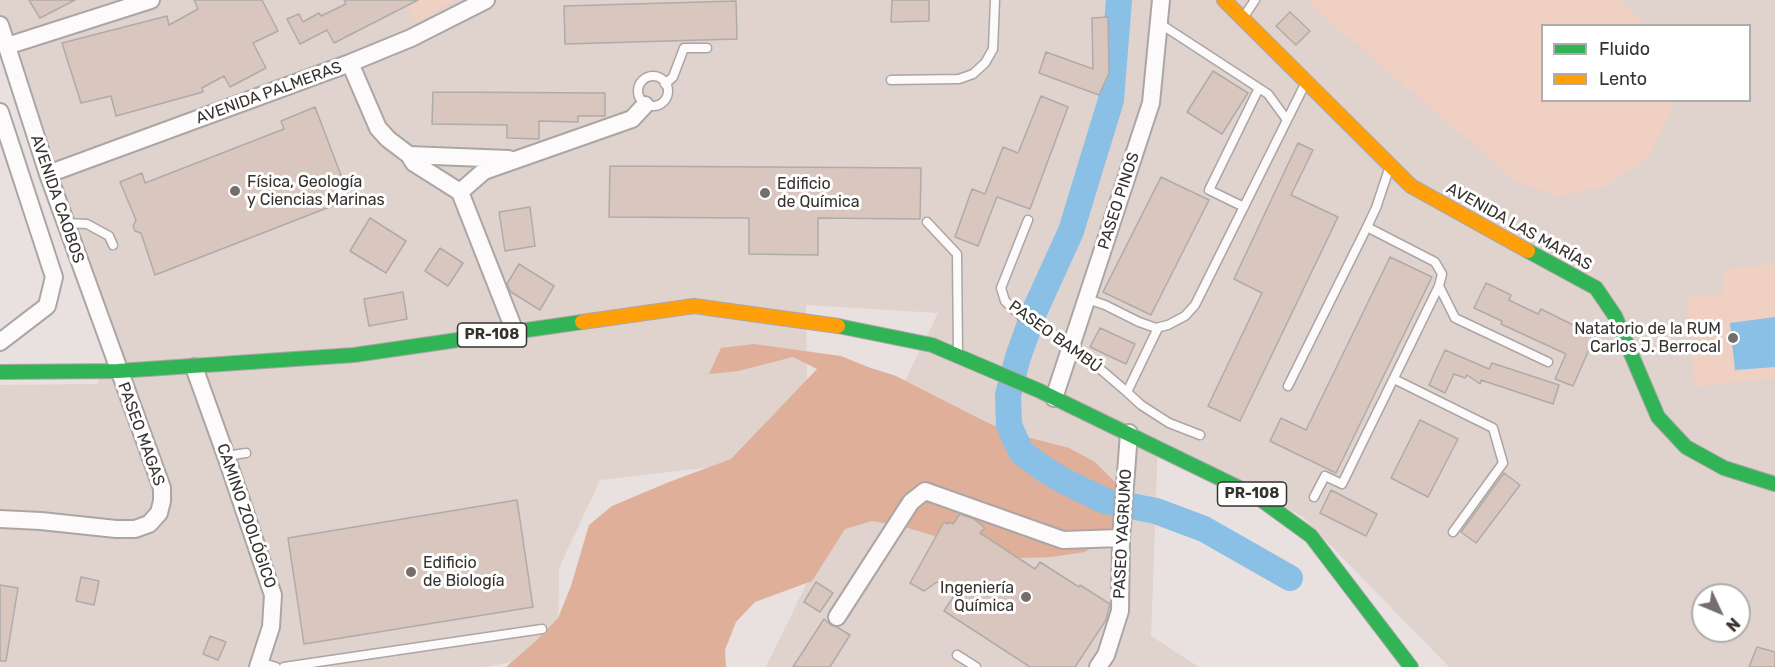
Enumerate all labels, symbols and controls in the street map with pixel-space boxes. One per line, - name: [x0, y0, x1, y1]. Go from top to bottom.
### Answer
- legend: [1541, 24, 1751, 102]
- text: Fluido: [1599, 38, 1650, 60]
- street label: AVENIDA PALMERAS: [193, 58, 345, 128]
- text: Lento: [1599, 68, 1647, 90]
- street label: AVENIDA CAOBOS: [26, 132, 88, 266]
- street label: PASEO PINOS: [1094, 150, 1144, 252]
- place label: Física, Geología y Ciencias Marinas: [247, 172, 385, 210]
- place label: Edificio de Química: [777, 174, 859, 212]
- street label: AVENIDA LAS MARÍAS: [1443, 179, 1595, 275]
- marker: Física, Geología y Ciencias Marinas: [228, 184, 242, 198]
- marker: Edificio de Química: [758, 186, 772, 200]
- street label: PASEO BAMBÚ: [1005, 297, 1105, 377]
- place label: Natatorio de la RUM Carlos J. Berrocal: [1574, 319, 1721, 357]
- road number: PR-108: [458, 323, 526, 347]
- marker: Natatorio de la RUM Carlos J. Berrocal: [1726, 331, 1740, 345]
- street label: PASEO MAGAS: [113, 380, 169, 488]
- street label: CAMINO ZOOLÓGICO: [212, 441, 280, 591]
- street label: PASEO YAGRUMO: [1110, 468, 1136, 600]
- road number: PR-108: [1218, 482, 1286, 506]
- place label: Edificio de Biología: [423, 553, 504, 591]
- marker: Edificio de Biología: [404, 565, 418, 579]
- place label: Ingeniería Química: [940, 578, 1014, 616]
- north arrow: [1691, 583, 1751, 643]
- marker: Ingeniería Química: [1019, 590, 1033, 604]
- text: N: [1722, 614, 1744, 635]

